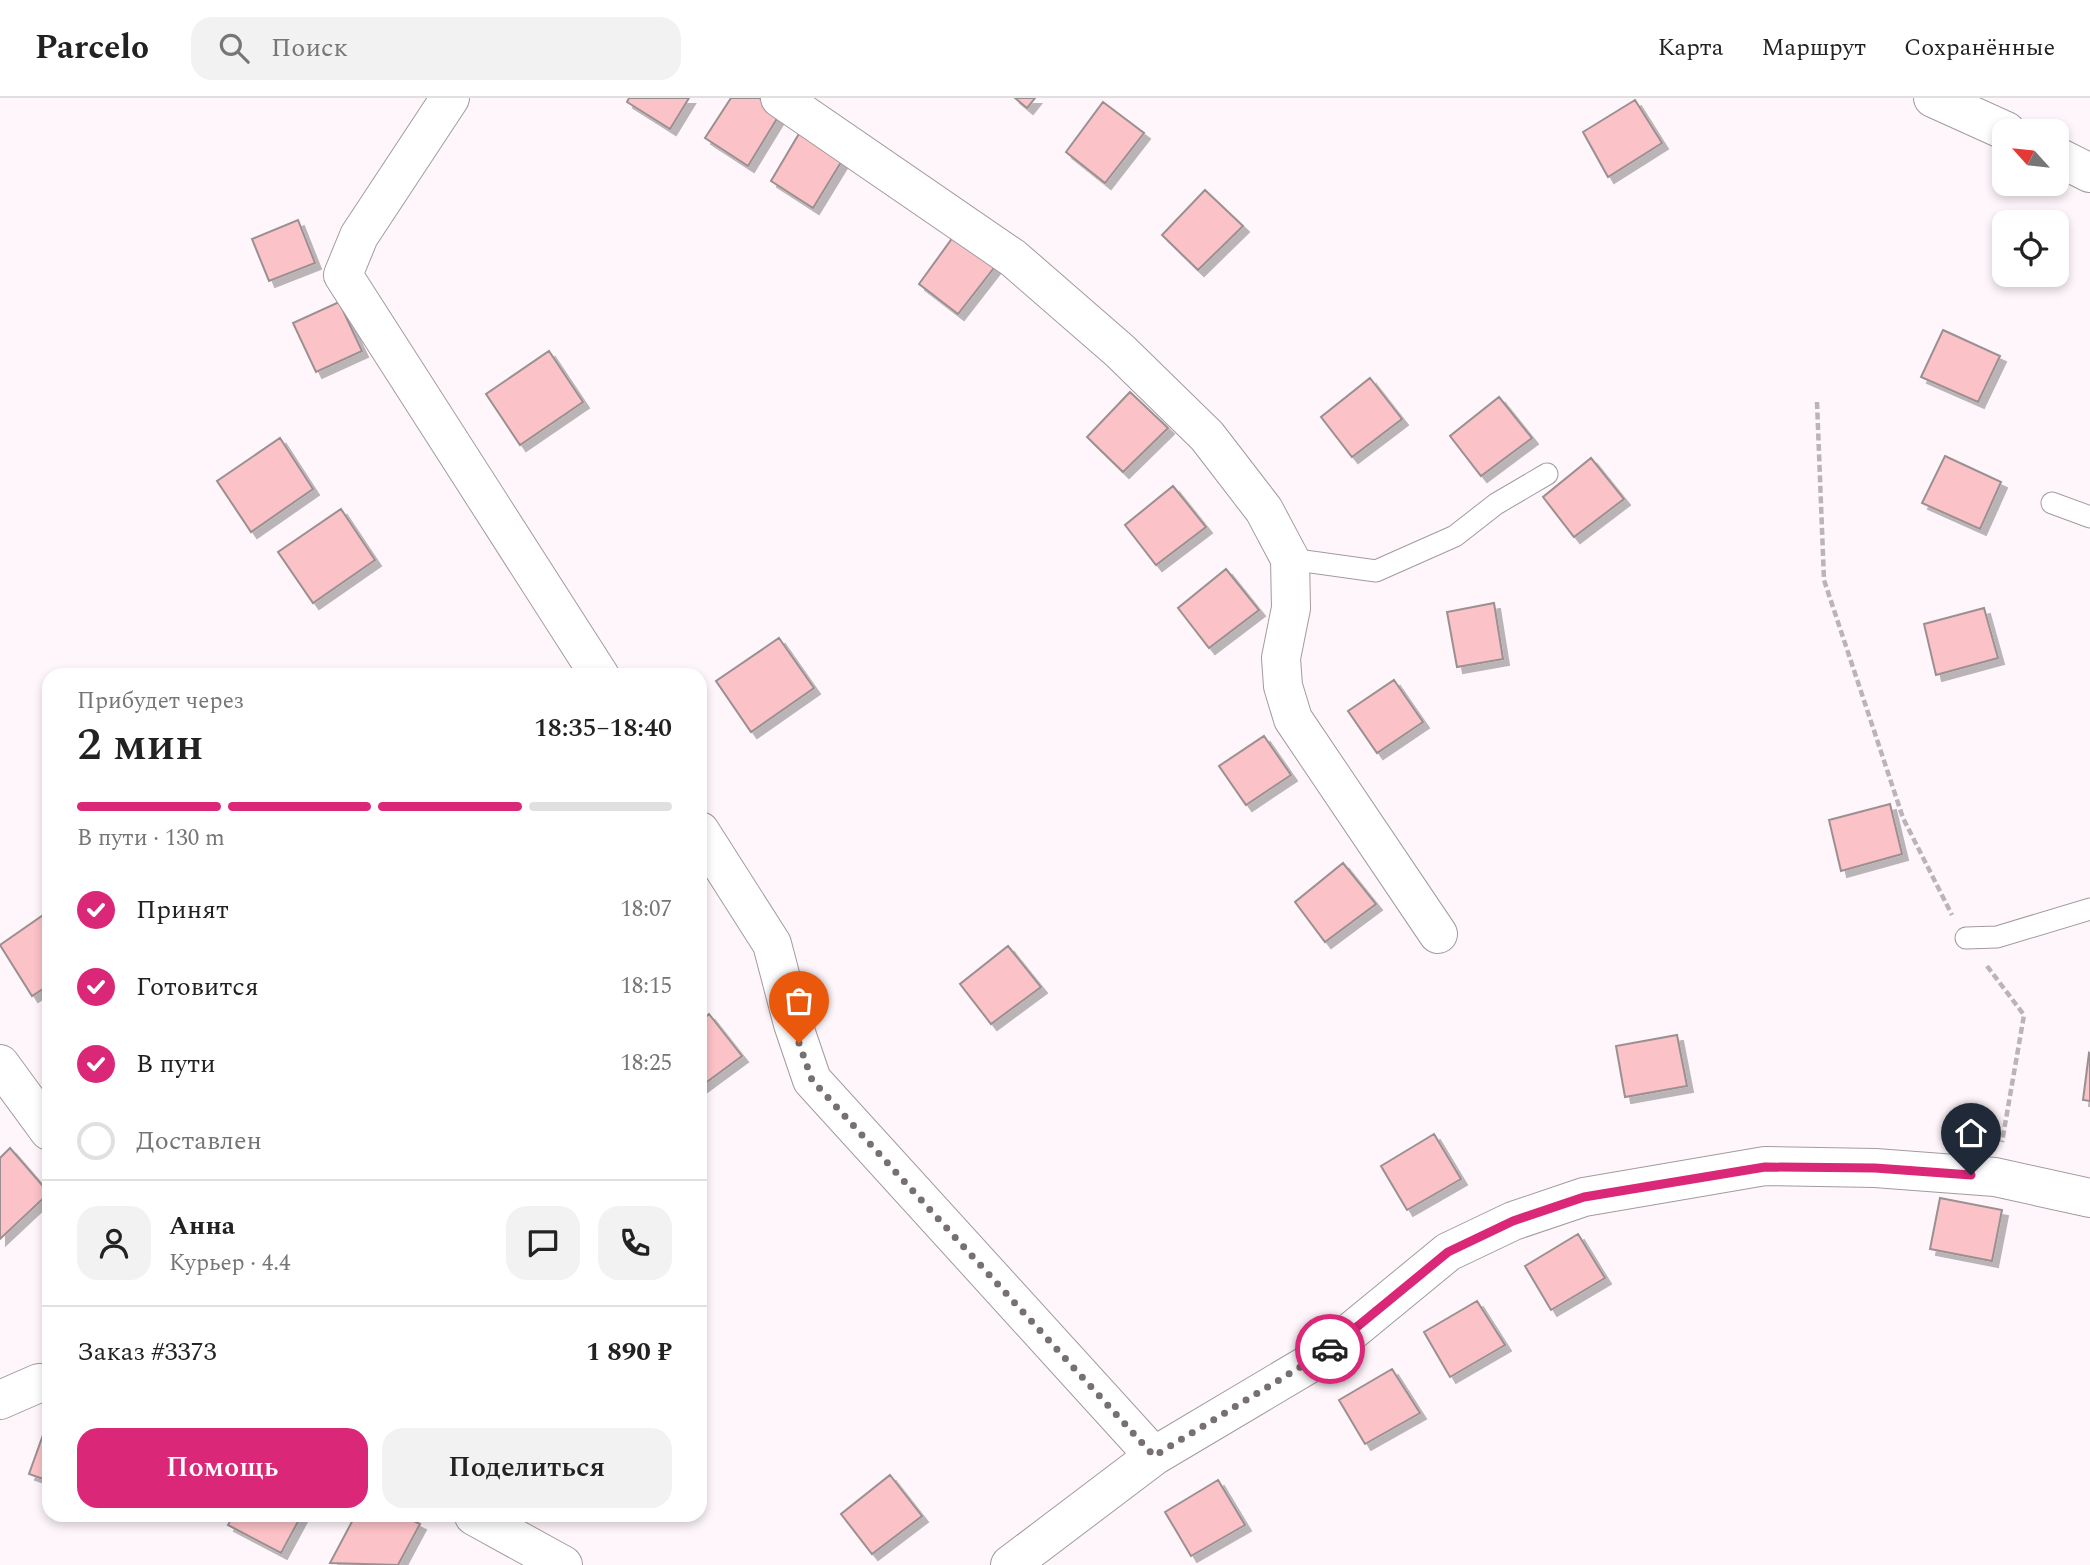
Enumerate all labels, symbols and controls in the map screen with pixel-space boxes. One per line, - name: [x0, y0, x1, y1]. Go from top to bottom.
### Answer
- search box: [191, 17, 681, 80]
- text: Parcelo: [35, 23, 149, 73]
- text: Поиск: [271, 28, 348, 68]
- icon: search: [215, 29, 253, 67]
- text: Карта: [1658, 30, 1723, 66]
- text: Маршрут: [1761, 30, 1866, 66]
- text: Сохранённые: [1904, 30, 2055, 66]
- north arrow: [1992, 119, 2068, 196]
- map controls: [1992, 119, 2069, 287]
- button: locate: [1992, 210, 2069, 287]
- text: Прибудет через: [77, 684, 244, 719]
- text: 18:35–18:40: [534, 708, 672, 748]
- text: 2 мин: [77, 710, 203, 780]
- text: В пути · 130 m: [77, 821, 225, 856]
- text: Принят: [136, 890, 229, 930]
- icon: check: [77, 891, 115, 929]
- text: 18:07: [620, 892, 672, 927]
- text: Готовится: [136, 967, 259, 1007]
- icon: check: [77, 968, 115, 1006]
- text: 18:15: [620, 969, 672, 1004]
- pin: [769, 971, 829, 1043]
- icon: bag: [780, 982, 818, 1020]
- text: В пути: [136, 1044, 216, 1084]
- icon: check: [77, 1045, 115, 1083]
- text: 18:25: [620, 1046, 672, 1081]
- pin: [1941, 1103, 2001, 1175]
- icon: home: [1952, 1114, 1990, 1152]
- text: Доставлен: [136, 1121, 262, 1161]
- button: person: [77, 1206, 151, 1280]
- text: Анна: [169, 1206, 235, 1246]
- button: chat: [506, 1206, 580, 1280]
- button: phone: [598, 1206, 672, 1280]
- text: Курьер · 4.4: [169, 1246, 291, 1281]
- courier: [1295, 1314, 1365, 1384]
- icon: car: [1311, 1330, 1349, 1368]
- text: Заказ #3373: [77, 1332, 216, 1372]
- text: 1 890 ₽: [586, 1332, 672, 1372]
- button: Помощь: [77, 1428, 368, 1508]
- button: Поделиться: [382, 1428, 672, 1508]

